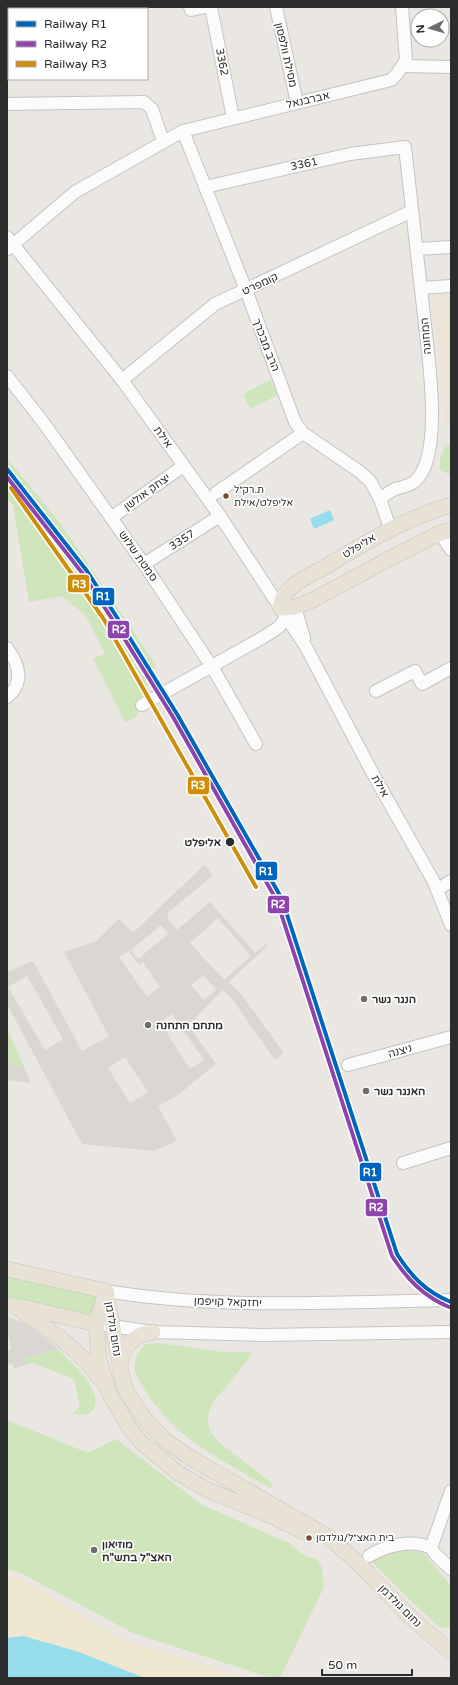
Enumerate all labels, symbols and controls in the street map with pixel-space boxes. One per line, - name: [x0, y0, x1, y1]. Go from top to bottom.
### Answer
- legend: [8, 8, 148, 80]
- north arrow: [410, 8, 450, 48]
- text: Railway R1: [44, 17, 107, 31]
- street label: מסילת וולפסון: [272, 21, 300, 89]
- text: N: [414, 24, 427, 34]
- text: Railway R2: [44, 37, 107, 51]
- street label: 3362: [213, 47, 231, 77]
- text: Railway R3: [44, 57, 107, 71]
- street label: אברבנאל: [285, 89, 331, 111]
- street label: 3361: [289, 155, 319, 173]
- street label: קומפרט: [240, 270, 280, 298]
- street label: הרב מבכרך: [250, 317, 282, 373]
- street label: המחוגה: [418, 317, 434, 355]
- street label: אילת: [151, 424, 175, 450]
- street label: יצחק אולשן: [121, 471, 173, 513]
- place label: ת.רק״ל אליפלט/אילת: [234, 484, 293, 509]
- marker: ת.רק״ל אליפלט/אילת: [221, 491, 231, 501]
- street label: 3357: [167, 527, 197, 553]
- street label: סמטת שלוש: [116, 528, 160, 584]
- street label: אליפלט: [340, 531, 378, 561]
- line badge: R3: [67, 574, 90, 593]
- text: R3: [72, 578, 86, 591]
- line badge: R1: [92, 587, 115, 606]
- text: R1: [96, 590, 110, 603]
- line badge: R2: [107, 620, 130, 639]
- text: R2: [112, 623, 126, 636]
- street label: אילת: [369, 773, 391, 799]
- line badge: R3: [187, 776, 210, 795]
- text: R3: [191, 779, 205, 792]
- place label: אליפלט: [185, 836, 221, 849]
- marker: אליפלט: [224, 836, 236, 848]
- line badge: R1: [255, 861, 278, 881]
- text: R1: [259, 865, 273, 878]
- line badge: R2: [267, 895, 290, 914]
- text: R2: [271, 898, 285, 911]
- place label: הנגר גשר: [372, 993, 416, 1006]
- marker: הנגר גשר: [359, 994, 369, 1004]
- place label: מתחם התחנה: [156, 1019, 223, 1032]
- marker: מתחם התחנה: [143, 1020, 153, 1030]
- street label: ניצנה: [386, 1041, 414, 1061]
- place label: האנגר גשר: [374, 1085, 425, 1098]
- marker: האנגר גשר: [361, 1086, 371, 1096]
- line badge: R1: [359, 1162, 382, 1182]
- text: R1: [363, 1166, 377, 1179]
- line badge: R2: [365, 1198, 388, 1217]
- text: R2: [369, 1201, 383, 1214]
- street label: יחזקאל קויפמן: [194, 1294, 262, 1310]
- street label: נחום גולדמן: [102, 1301, 124, 1357]
- place label: בית האצ״ל/גולדמן: [316, 1532, 395, 1544]
- marker: בית האצ״ל/גולדמן: [304, 1533, 314, 1543]
- place label: מוזיאון האצ"ל בתש"ח: [102, 1538, 172, 1564]
- marker: מוזיאון האצ"ל בתש"ח: [89, 1545, 99, 1555]
- street label: נחום גולדמן: [376, 1582, 424, 1630]
- scale bar: [322, 1651, 412, 1677]
- text: 50 m: [328, 1658, 357, 1672]

